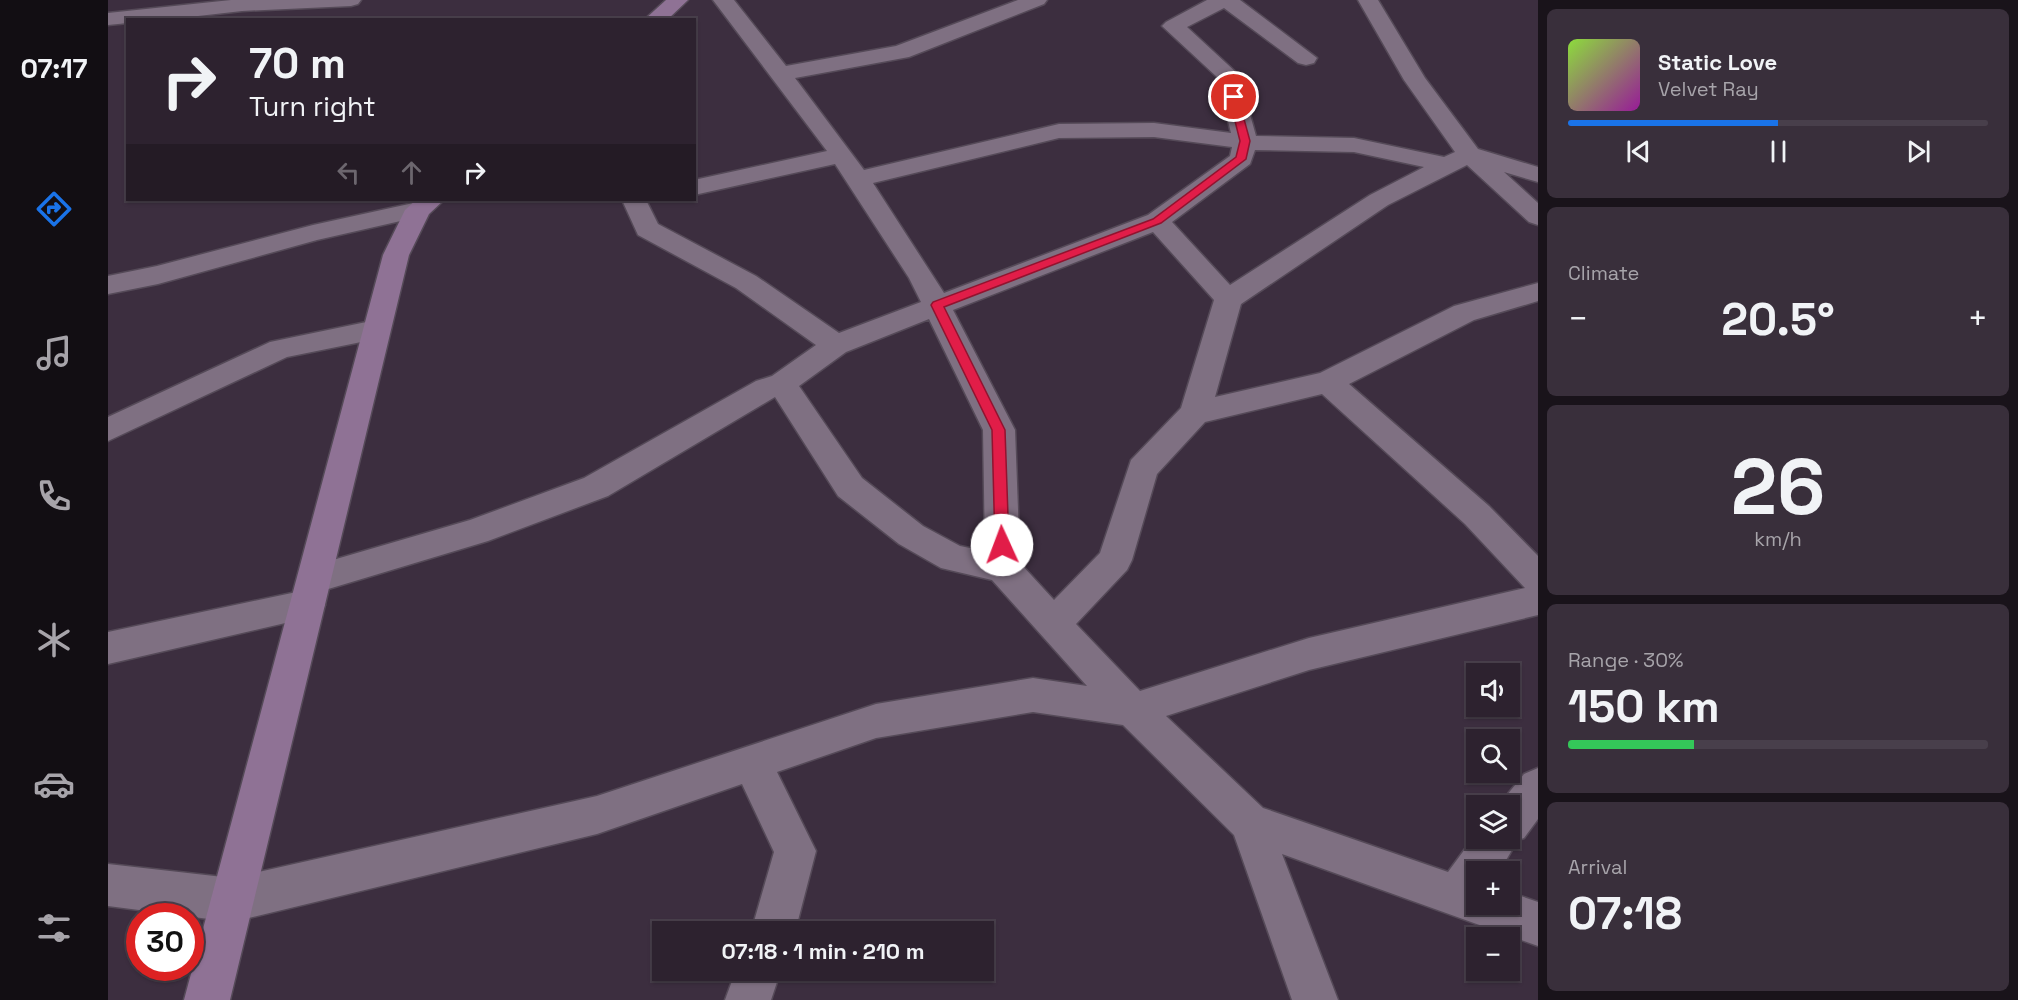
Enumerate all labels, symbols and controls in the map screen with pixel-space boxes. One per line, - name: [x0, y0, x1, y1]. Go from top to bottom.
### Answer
- text: 70 m: [249, 37, 346, 90]
- icon: right: [150, 42, 228, 120]
- text: Static Love: [1658, 48, 1777, 76]
- text: 07:17: [20, 51, 88, 86]
- pin: [1208, 71, 1259, 122]
- text: Velvet Ray: [1658, 76, 1759, 102]
- icon: arrive: [1217, 80, 1250, 113]
- text: Turn right: [249, 89, 376, 124]
- icon: previous: [1622, 135, 1655, 168]
- icon: pause: [1762, 135, 1795, 168]
- icon: next: [1902, 135, 1935, 168]
- icon: left: [332, 156, 365, 189]
- icon: ahead: [395, 156, 428, 189]
- icon: right: [458, 156, 491, 189]
- icon: directions: [33, 188, 75, 230]
- text: Climate: [1568, 260, 1639, 286]
- text: 20.5°: [1721, 291, 1835, 348]
- text: −: [1568, 298, 1588, 340]
- text: +: [1968, 298, 1988, 340]
- icon: music: [33, 332, 75, 374]
- text: 26: [1731, 437, 1825, 537]
- icon: phone: [33, 475, 75, 517]
- position arrow: [970, 513, 1034, 577]
- text: km/h: [1754, 526, 1802, 552]
- icon: climate: [33, 619, 75, 661]
- text: Range · 30%: [1568, 647, 1683, 673]
- map controls: [1466, 663, 1520, 981]
- button: sound: [1466, 663, 1520, 717]
- text: 150 km: [1568, 678, 1720, 735]
- button: search: [1466, 729, 1520, 783]
- icon: car: [33, 763, 75, 805]
- button: layers: [1466, 795, 1520, 849]
- text: Arrival: [1568, 854, 1627, 880]
- button: +: [1466, 861, 1520, 915]
- text: 07:18: [1568, 885, 1682, 942]
- speed limit sign: 30: [126, 903, 204, 981]
- icon: filters: [33, 907, 75, 949]
- button: −: [1466, 927, 1520, 981]
- text: 07:18 · 1 min · 210 m: [721, 937, 925, 965]

